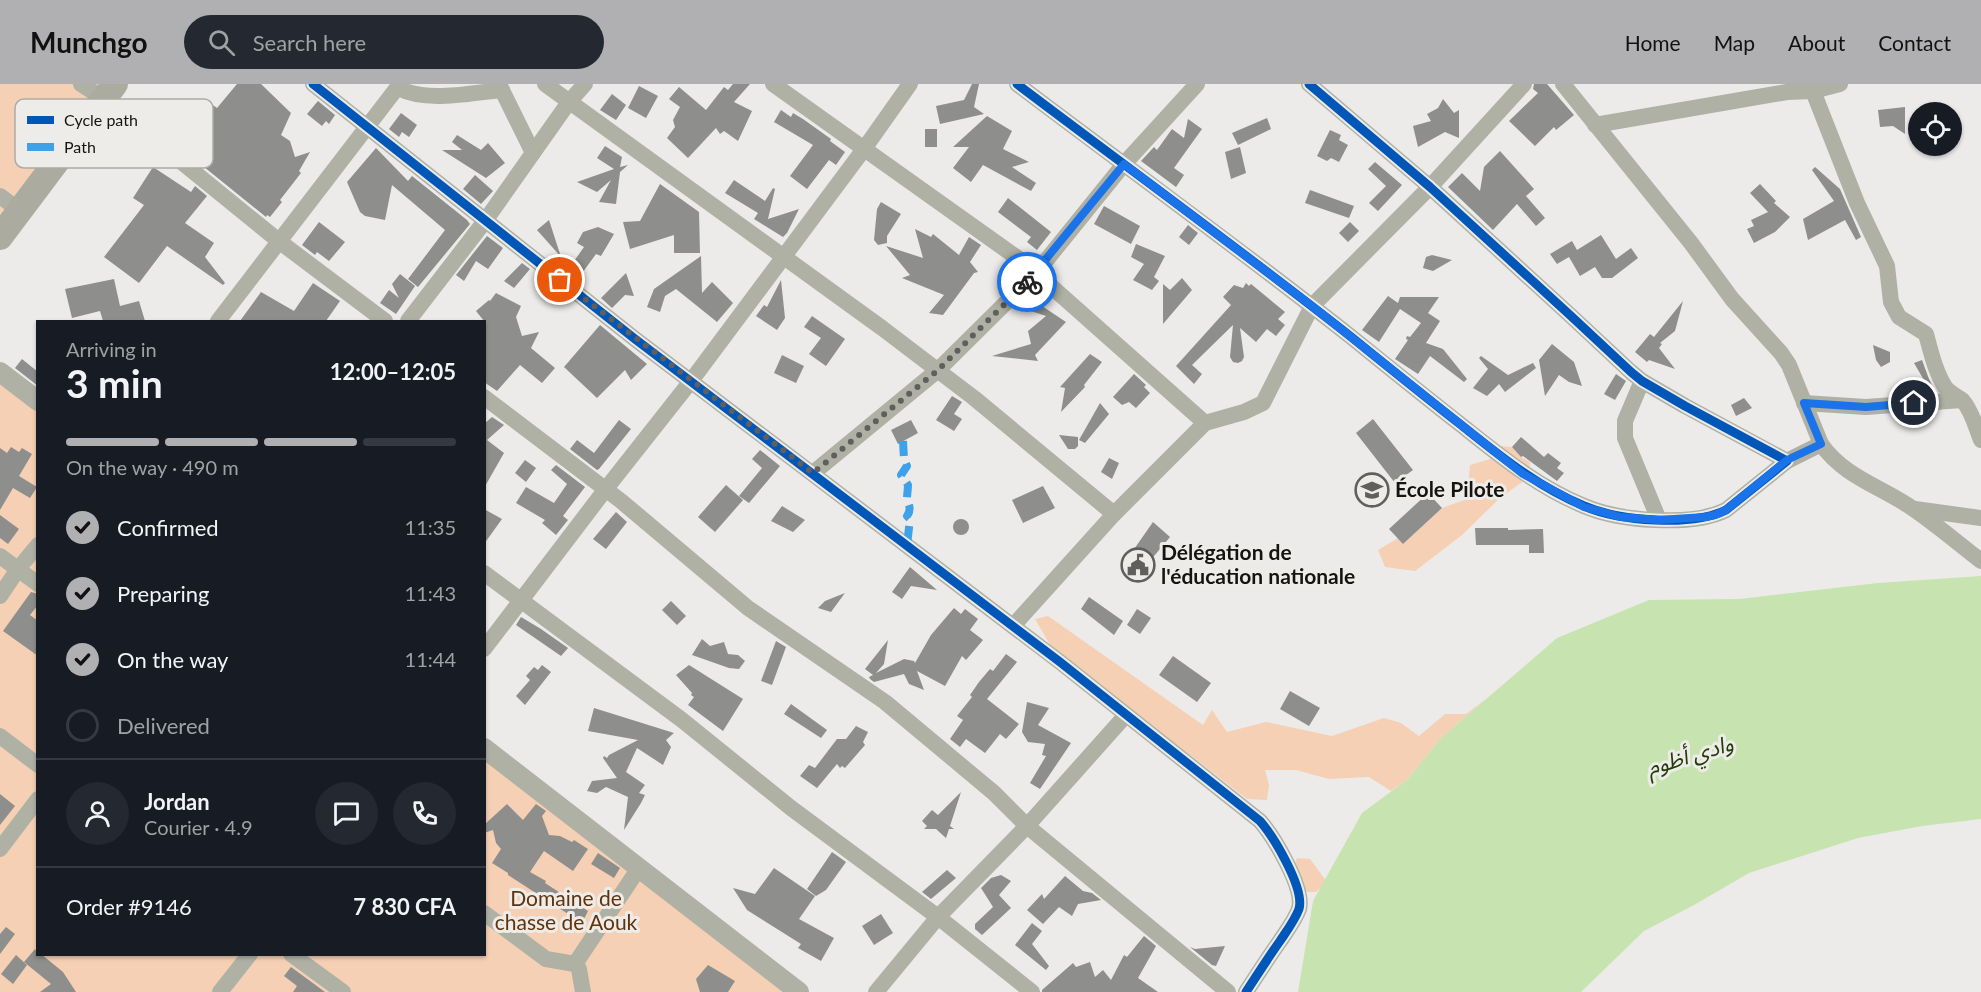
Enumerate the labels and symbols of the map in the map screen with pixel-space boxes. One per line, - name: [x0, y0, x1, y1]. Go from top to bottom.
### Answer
- legend: [15, 99, 213, 168]
- text: Cycle path: [64, 110, 138, 129]
- text: Path: [64, 137, 96, 156]
- courier: [997, 252, 1057, 312]
- pin: [534, 254, 585, 305]
- pin: [1888, 377, 1939, 428]
- school or university icon: École Pilote: [1354, 472, 1390, 508]
- place label: École Pilote: [1395, 476, 1504, 501]
- place label: Délégation de l'éducation nationale: [1161, 539, 1355, 588]
- public building icon: Délégation de l'éducation nationale: [1120, 547, 1156, 583]
- water label: وادي أظوم: [1643, 729, 1738, 786]
- park label: Domaine de chasse de Aouk: [495, 885, 638, 934]

